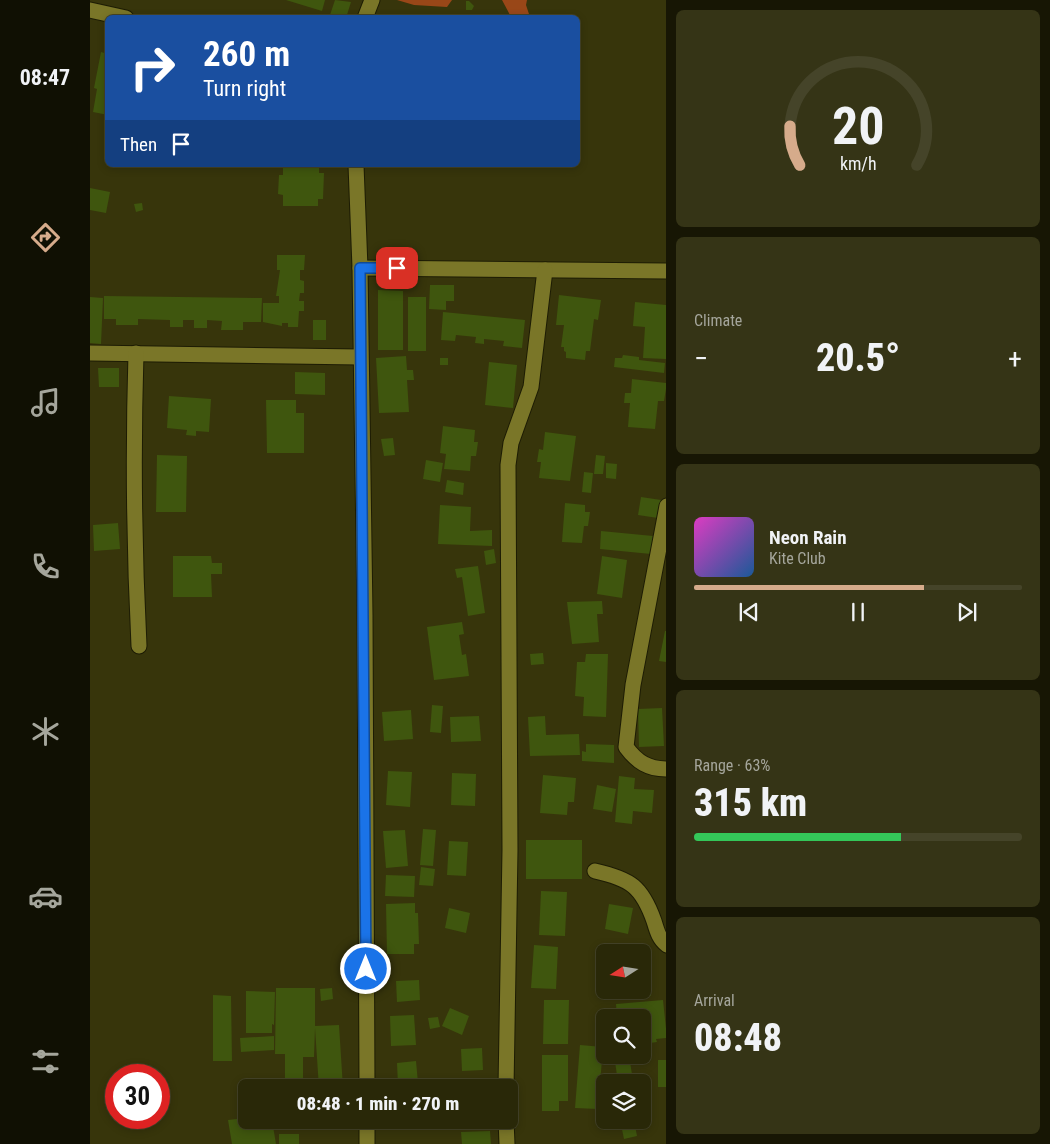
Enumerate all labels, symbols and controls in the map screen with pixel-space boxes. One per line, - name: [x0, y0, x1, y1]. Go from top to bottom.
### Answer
- text: 260 m: [203, 34, 290, 75]
- icon: right: [120, 35, 185, 100]
- text: 08:47: [20, 65, 70, 90]
- text: Turn right: [203, 76, 286, 101]
- text: 20: [832, 96, 884, 157]
- icon: arrive: [167, 130, 195, 158]
- text: Then: [120, 133, 157, 156]
- text: km/h: [840, 153, 876, 174]
- icon: directions: [28, 220, 63, 255]
- pin: [376, 247, 418, 289]
- icon: arrive: [383, 254, 411, 282]
- text: Climate: [694, 311, 742, 330]
- text: 20.5°: [816, 336, 900, 380]
- text: −: [694, 342, 708, 375]
- text: +: [1008, 342, 1022, 375]
- icon: music: [28, 385, 63, 420]
- text: Neon Rain: [769, 526, 847, 549]
- icon: phone: [28, 549, 63, 584]
- text: Kite Club: [769, 549, 826, 568]
- icon: previous: [735, 598, 763, 626]
- icon: pause: [844, 598, 872, 626]
- icon: next: [953, 598, 981, 626]
- icon: climate: [28, 714, 63, 749]
- text: Range · 63%: [694, 756, 770, 775]
- text: 315 km: [694, 781, 807, 825]
- icon: car: [28, 879, 63, 914]
- position arrow: [339, 942, 391, 994]
- north arrow: [596, 944, 651, 999]
- map controls: [596, 944, 651, 1129]
- text: Arrival: [694, 991, 735, 1010]
- button: search: [596, 1009, 651, 1064]
- text: 08:48: [694, 1016, 782, 1060]
- icon: filters: [28, 1044, 63, 1079]
- speed limit sign: 30: [105, 1064, 170, 1129]
- button: layers: [596, 1074, 651, 1129]
- text: 08:48 · 1 min · 270 m: [297, 1092, 459, 1115]

